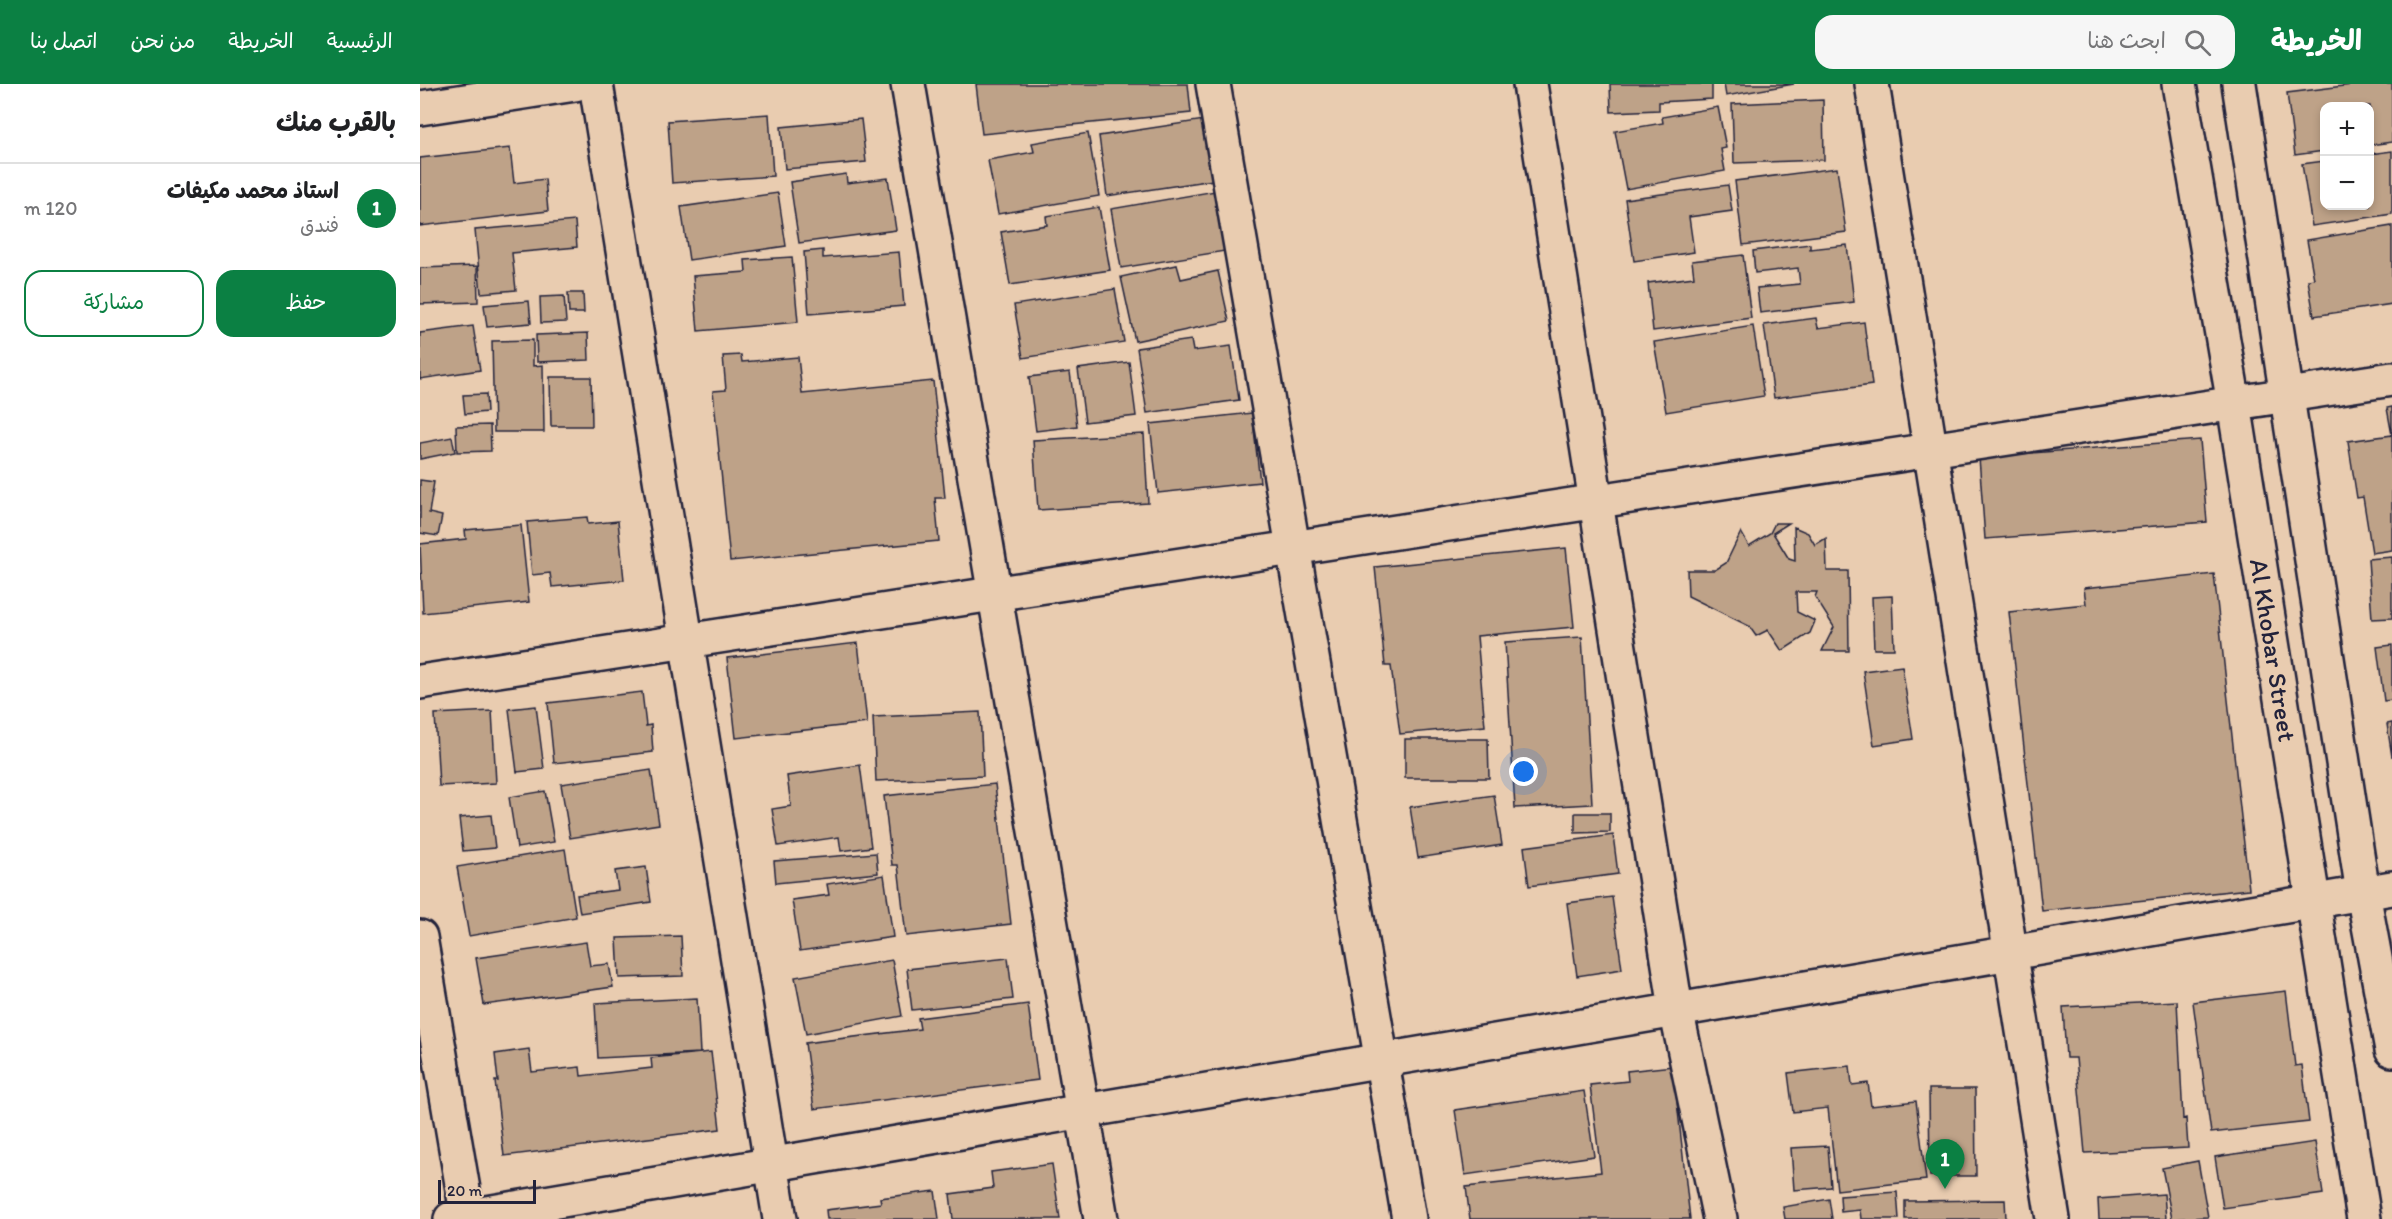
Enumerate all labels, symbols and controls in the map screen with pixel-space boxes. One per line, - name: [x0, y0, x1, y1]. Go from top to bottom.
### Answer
- search box: [1815, 15, 2235, 69]
- text: الخريطة: [2271, 23, 2362, 57]
- icon: search: [2181, 26, 2214, 59]
- text: ابحث هنا: [2087, 27, 2166, 54]
- text: اتصل بنا: [30, 28, 98, 53]
- text: من نحن: [131, 28, 195, 53]
- text: الخريطة: [228, 28, 294, 53]
- text: الرئيسية: [327, 28, 393, 53]
- map controls: [2320, 102, 2374, 210]
- button: +: [2320, 102, 2374, 156]
- text: بالقرب منك: [276, 106, 396, 138]
- button: −: [2320, 156, 2374, 210]
- text: استاذ محمد مكيفات: [167, 177, 339, 204]
- text: 120 m: [24, 196, 77, 220]
- text: 1: [372, 196, 381, 220]
- text: فندق: [300, 213, 339, 237]
- button: مشاركة: [24, 270, 204, 337]
- button: حفظ: [216, 270, 396, 337]
- street label: Al Khobar Street: [2243, 556, 2304, 744]
- your location: [1509, 757, 1538, 786]
- pin: 1: [1926, 1140, 1964, 1189]
- scale bar: [438, 1177, 536, 1204]
- text: 20 m: [447, 1181, 482, 1200]

